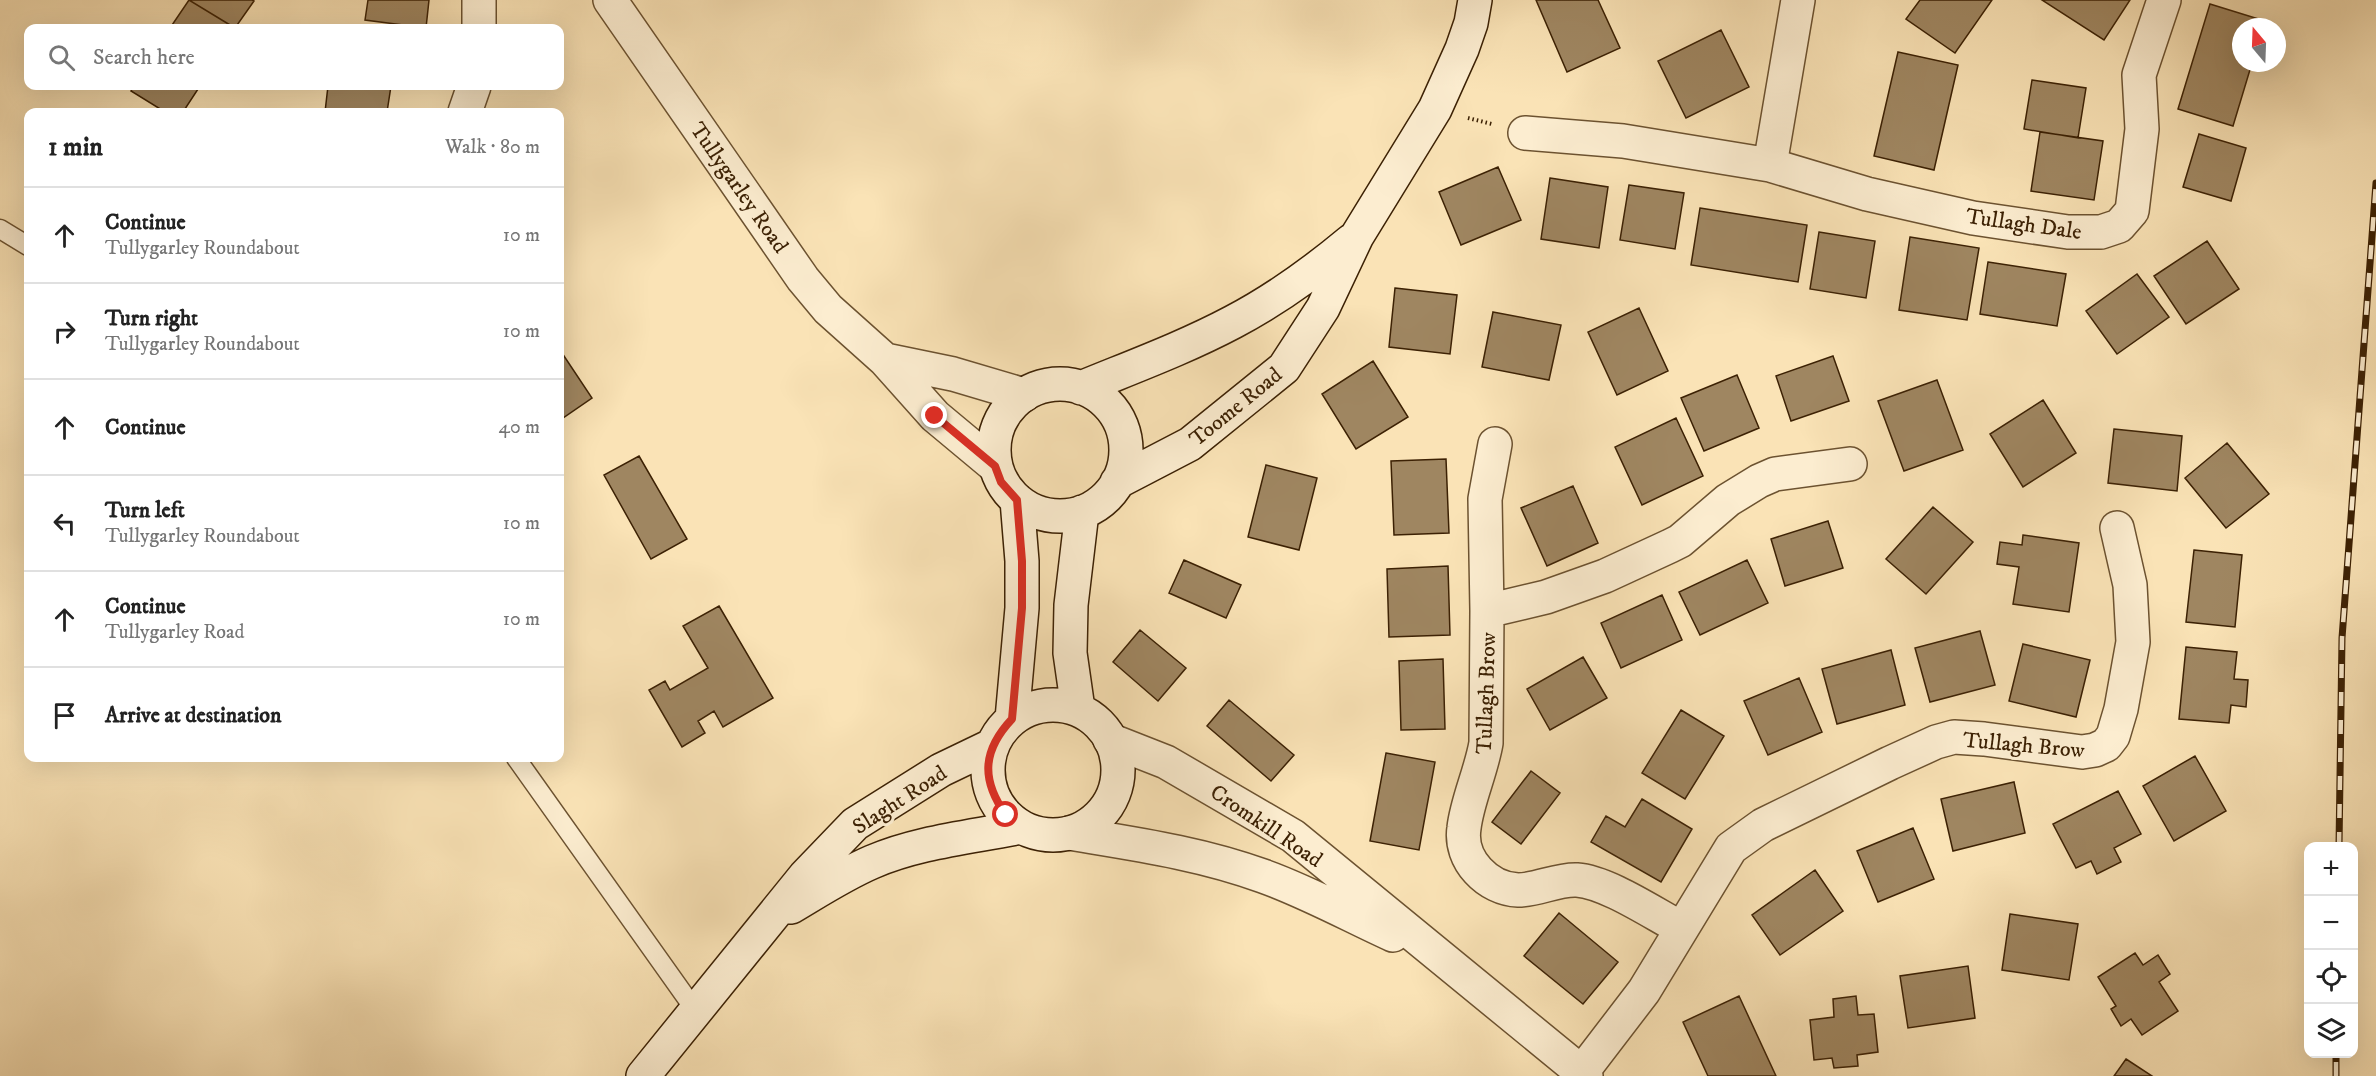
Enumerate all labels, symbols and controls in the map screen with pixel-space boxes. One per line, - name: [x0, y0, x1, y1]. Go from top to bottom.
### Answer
- north arrow: [2232, 18, 2286, 72]
- search box: [24, 24, 564, 90]
- icon: search: [45, 41, 78, 74]
- text: Search here: [93, 44, 195, 71]
- street label: Tullygarley Road: [684, 117, 794, 259]
- text: 1 min: [48, 131, 103, 164]
- text: Walk · 80 m: [445, 135, 540, 160]
- street label: Tullagh Dale: [1964, 203, 2083, 246]
- text: Continue: [105, 209, 186, 236]
- icon: ahead: [48, 219, 81, 252]
- text: 10 m: [503, 223, 540, 248]
- text: Tullygarley Roundabout: [105, 236, 300, 261]
- text: Turn right: [105, 305, 198, 332]
- icon: right: [48, 315, 81, 348]
- text: 10 m: [503, 319, 540, 344]
- text: Tullygarley Roundabout: [105, 332, 300, 357]
- street label: Toome Road: [1184, 362, 1288, 453]
- route end: [921, 402, 947, 428]
- icon: ahead: [48, 411, 81, 444]
- text: Continue: [105, 414, 186, 441]
- text: 40 m: [498, 415, 540, 440]
- text: Turn left: [105, 497, 185, 524]
- icon: left: [48, 507, 81, 540]
- text: 10 m: [503, 511, 540, 536]
- text: Tullygarley Roundabout: [105, 524, 300, 549]
- text: Continue: [105, 593, 186, 620]
- icon: ahead: [48, 603, 81, 636]
- text: 10 m: [503, 607, 540, 632]
- text: Tullygarley Road: [105, 620, 245, 645]
- street label: Tullagh Brow: [1471, 632, 1502, 754]
- icon: arrive: [48, 699, 81, 732]
- text: Arrive at destination: [105, 702, 282, 729]
- street label: Tullagh Brow: [1962, 727, 2086, 764]
- street label: Slaght Road: [848, 760, 952, 841]
- street label: Cromkill Road: [1205, 779, 1328, 874]
- route start: [992, 801, 1018, 827]
- map controls: [2304, 842, 2358, 1058]
- button: +: [2304, 842, 2358, 896]
- button: −: [2304, 896, 2358, 950]
- button: locate: [2304, 950, 2358, 1004]
- button: layers: [2304, 1004, 2358, 1058]

